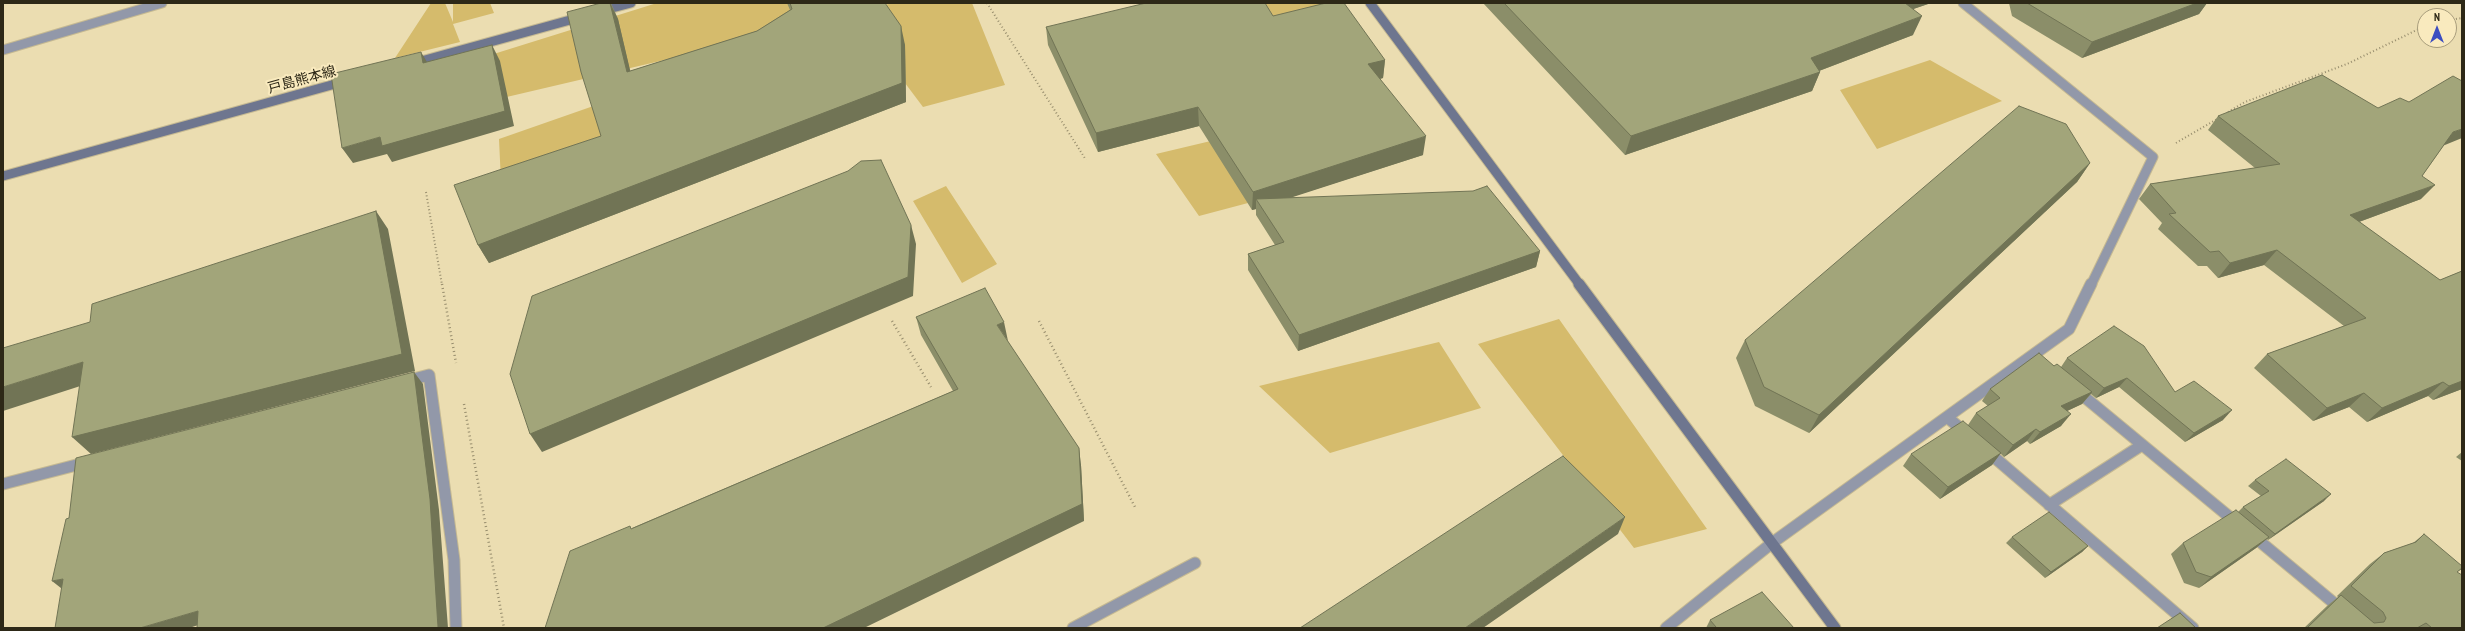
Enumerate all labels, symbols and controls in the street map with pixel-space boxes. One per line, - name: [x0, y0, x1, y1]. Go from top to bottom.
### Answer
- north arrow: [2417, 8, 2457, 48]
- text: N: [2434, 10, 2440, 24]
- street label: 戸島熊本線: [266, 63, 338, 97]

